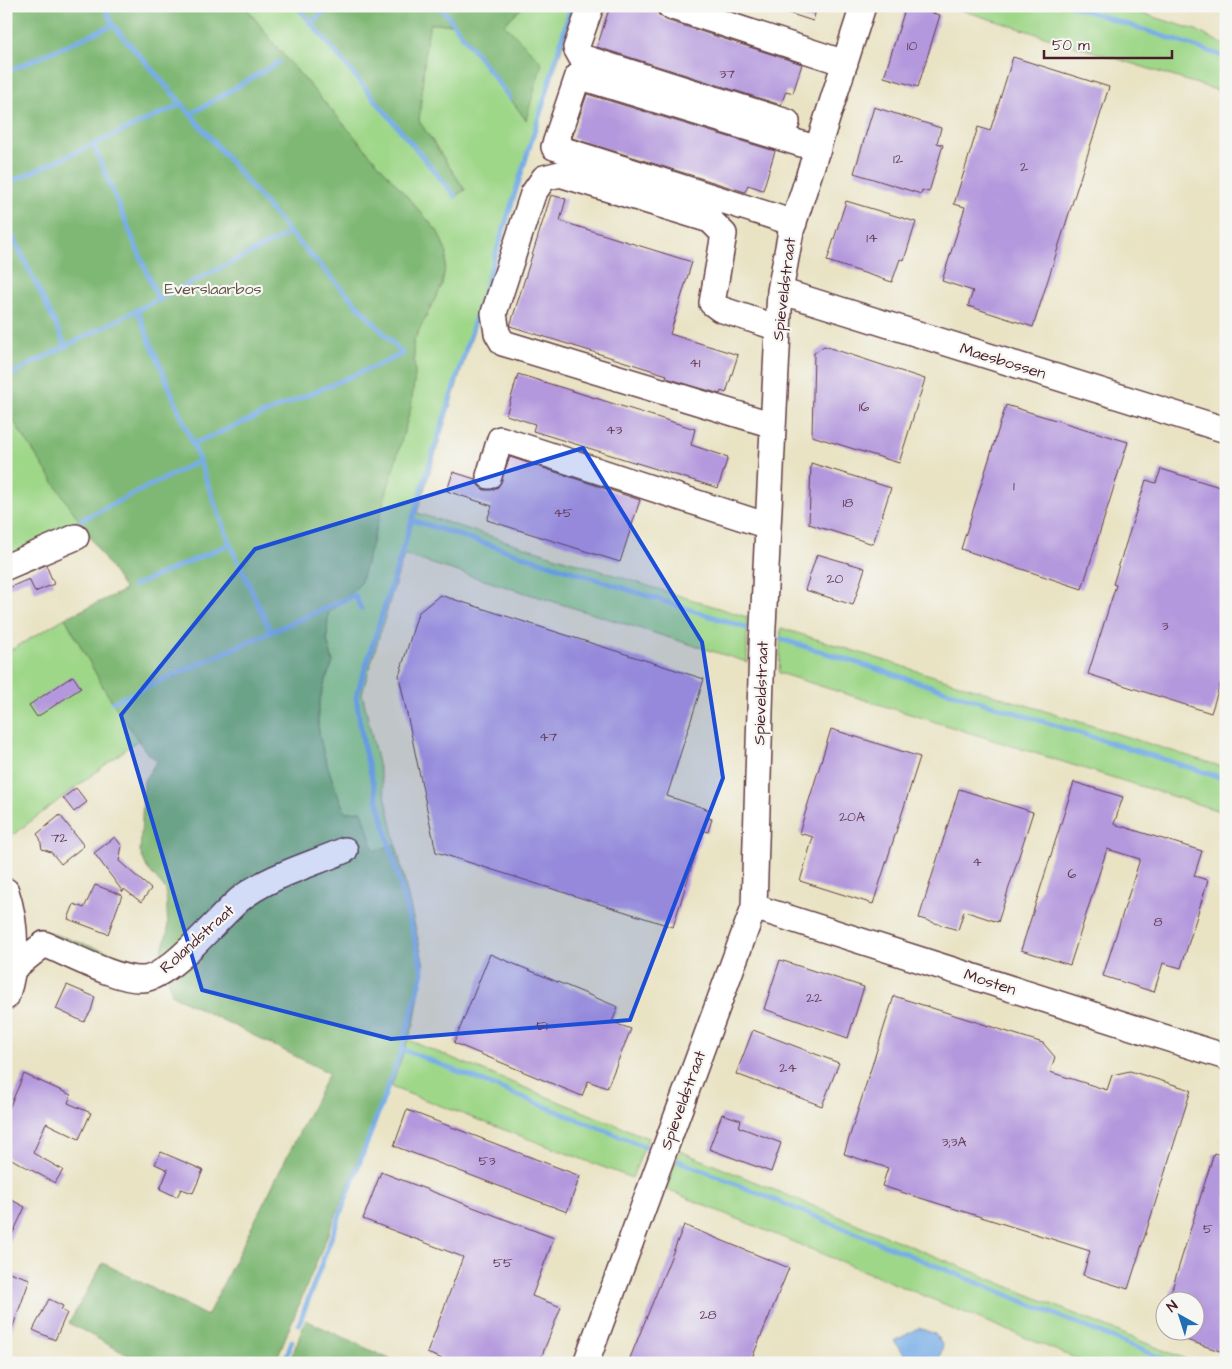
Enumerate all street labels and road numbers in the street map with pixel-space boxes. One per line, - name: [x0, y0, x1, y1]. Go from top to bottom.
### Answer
- street label: Spieveldstraat: [767, 236, 801, 342]
- street label: Maesbossen: [957, 338, 1049, 384]
- street label: Spieveldstraat: [748, 640, 774, 745]
- street label: Rolandstraat: [155, 899, 239, 978]
- street label: Mosten: [961, 963, 1019, 1001]
- street label: Spieveldstraat: [655, 1047, 711, 1153]

